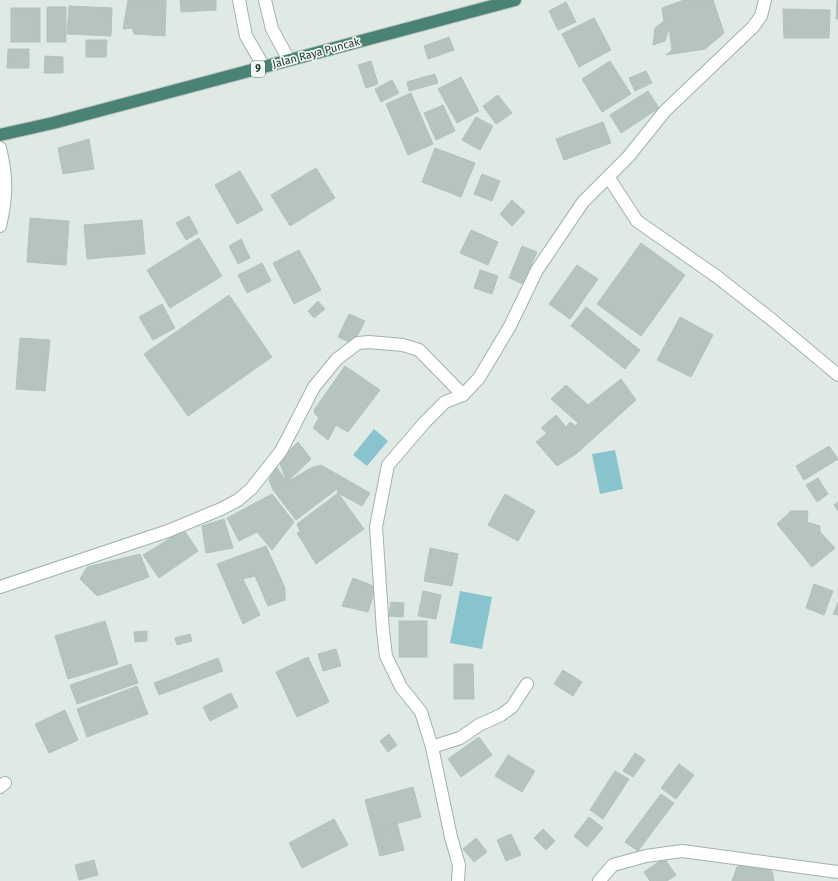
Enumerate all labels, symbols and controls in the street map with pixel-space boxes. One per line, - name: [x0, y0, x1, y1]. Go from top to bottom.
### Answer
- street label: Jalan Raya Puncak: [271, 35, 361, 71]
- road number: 9: [251, 61, 265, 77]

